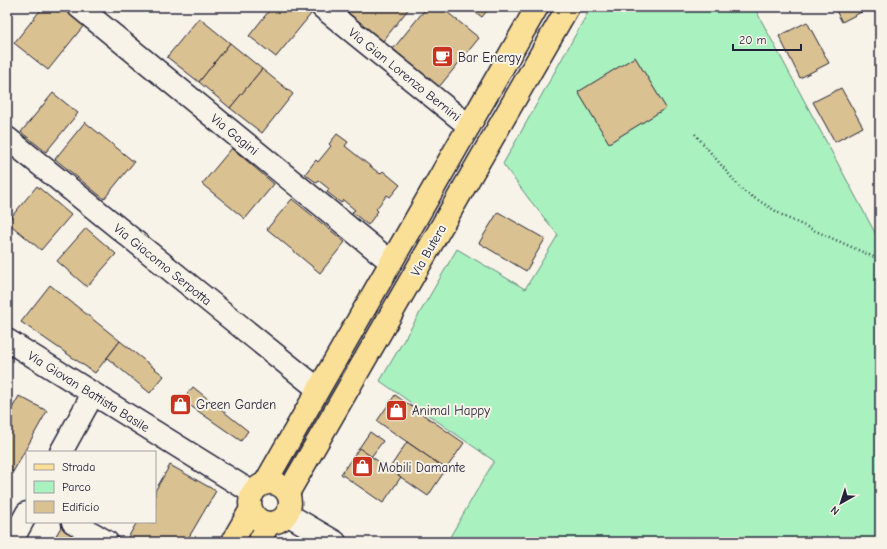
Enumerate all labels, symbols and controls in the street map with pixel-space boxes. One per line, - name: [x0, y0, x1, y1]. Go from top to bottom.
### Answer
- street label: Via Gian Lorenzo Bernini: [346, 25, 464, 124]
- scale bar: [733, 26, 801, 52]
- text: 20 m: [739, 33, 767, 47]
- cafe icon: Bar Energy: [430, 44, 456, 70]
- place label: Bar Energy: [458, 50, 521, 65]
- street label: Via Gagini: [208, 111, 262, 158]
- street label: Via Giacomo Serpotta: [111, 220, 215, 308]
- street label: Via Butera: [408, 222, 449, 279]
- street label: Via Giovan Battista Basile: [25, 348, 153, 435]
- shop icon: Green Garden: [167, 391, 193, 417]
- place label: Green Garden: [196, 397, 276, 412]
- shop icon: Animal Happy: [383, 397, 409, 423]
- place label: Animal Happy: [412, 403, 490, 418]
- legend: [26, 451, 156, 523]
- shop icon: Mobili Damante: [349, 454, 375, 480]
- text: Strada: [62, 460, 95, 474]
- place label: Mobili Damante: [378, 460, 466, 475]
- text: Parco: [62, 480, 91, 494]
- north arrow: [821, 483, 861, 523]
- text: Edificio: [62, 500, 99, 514]
- text: N: [828, 503, 842, 518]

